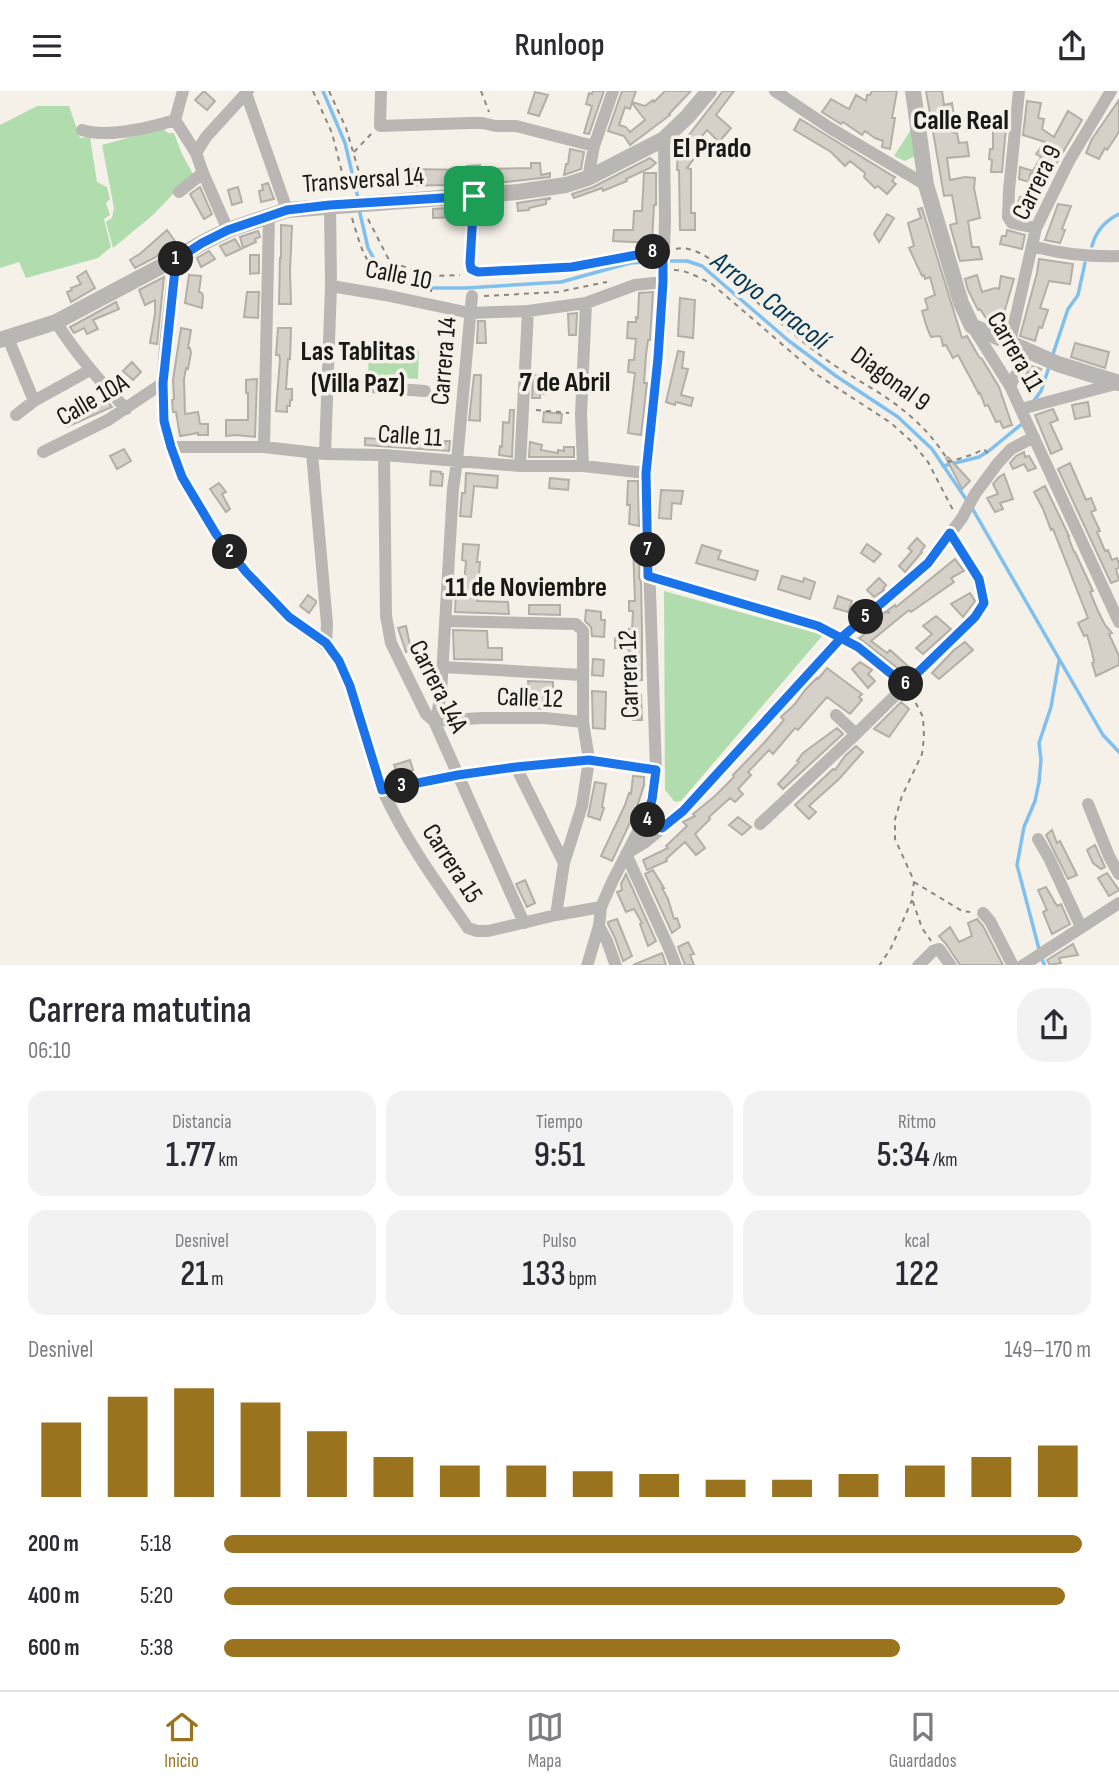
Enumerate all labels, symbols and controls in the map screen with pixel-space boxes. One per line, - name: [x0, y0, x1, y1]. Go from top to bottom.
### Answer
- text: Runloop: [514, 26, 605, 65]
- icon: menu: [28, 27, 66, 65]
- icon: share: [1053, 27, 1091, 65]
- district label: Calle Real: [913, 104, 1009, 137]
- district label: El Prado: [673, 132, 751, 165]
- street label: Carrera 9: [1006, 140, 1069, 225]
- street label: Transversal 14: [301, 161, 425, 200]
- pin: [444, 166, 504, 226]
- icon: arrive: [455, 177, 493, 215]
- pin: 8: [636, 235, 670, 269]
- text: 8: [648, 240, 657, 263]
- pin: 1: [158, 241, 194, 277]
- water label: Arroyo Caracolí: [704, 244, 838, 359]
- text: 1: [172, 247, 179, 270]
- street label: Calle 10: [363, 254, 435, 297]
- street label: Carrera 11: [980, 307, 1050, 397]
- street label: Carrera 14: [425, 316, 464, 406]
- district label: Las Tablitas (Villa Paz): [300, 335, 416, 400]
- street label: Diagonal 9: [844, 340, 936, 418]
- district label: 7 de Abril: [520, 366, 610, 399]
- street label: Calle 10A: [51, 367, 135, 433]
- street label: Calle 11: [377, 419, 443, 454]
- pin: 7: [630, 533, 666, 567]
- pin: 2: [212, 535, 247, 569]
- text: 7: [643, 538, 652, 561]
- text: 2: [225, 540, 234, 563]
- district label: 11 de Noviembre: [445, 571, 607, 604]
- pin: 5: [848, 599, 884, 635]
- text: 5: [861, 605, 870, 628]
- street label: Carrera 12: [612, 629, 647, 719]
- street label: Carrera 14A: [401, 635, 474, 739]
- pin: 6: [888, 667, 923, 701]
- text: 6: [901, 672, 910, 695]
- street label: Calle 12: [496, 682, 564, 715]
- pin: 3: [384, 769, 420, 803]
- text: 3: [397, 774, 406, 797]
- pin: 4: [630, 803, 666, 837]
- text: 4: [643, 808, 652, 831]
- street label: Carrera 15: [415, 819, 489, 909]
- text: Carrera matutina: [28, 988, 252, 1033]
- button: share: [1017, 988, 1091, 1062]
- text: 06:10: [28, 1037, 71, 1065]
- text: Distancia: [172, 1111, 231, 1134]
- text: Tiempo: [536, 1111, 583, 1134]
- text: Ritmo: [898, 1111, 936, 1134]
- text: 1.77: [166, 1134, 215, 1177]
- text: 9:51: [534, 1134, 585, 1177]
- text: 5:34: [877, 1134, 930, 1177]
- text: km: [215, 1149, 238, 1172]
- text: /km: [930, 1149, 958, 1172]
- text: Desnivel: [175, 1230, 229, 1253]
- text: Pulso: [542, 1230, 577, 1253]
- text: kcal: [905, 1230, 930, 1253]
- text: 21: [180, 1253, 208, 1296]
- text: 133: [522, 1253, 566, 1296]
- text: 122: [895, 1253, 939, 1296]
- text: m: [208, 1268, 224, 1291]
- text: bpm: [566, 1268, 597, 1291]
- text: Desnivel: [28, 1336, 93, 1364]
- text: 149–170 m: [1004, 1336, 1091, 1364]
- text: 200 m: [28, 1530, 79, 1558]
- text: 5:18: [140, 1530, 172, 1558]
- text: 400 m: [28, 1582, 79, 1610]
- text: 5:20: [140, 1582, 173, 1610]
- text: 600 m: [28, 1634, 80, 1662]
- text: 5:38: [140, 1634, 173, 1662]
- tab: Inicio: [163, 1708, 201, 1773]
- tab: Mapa: [526, 1708, 564, 1773]
- tab: Guardados: [889, 1708, 956, 1773]

